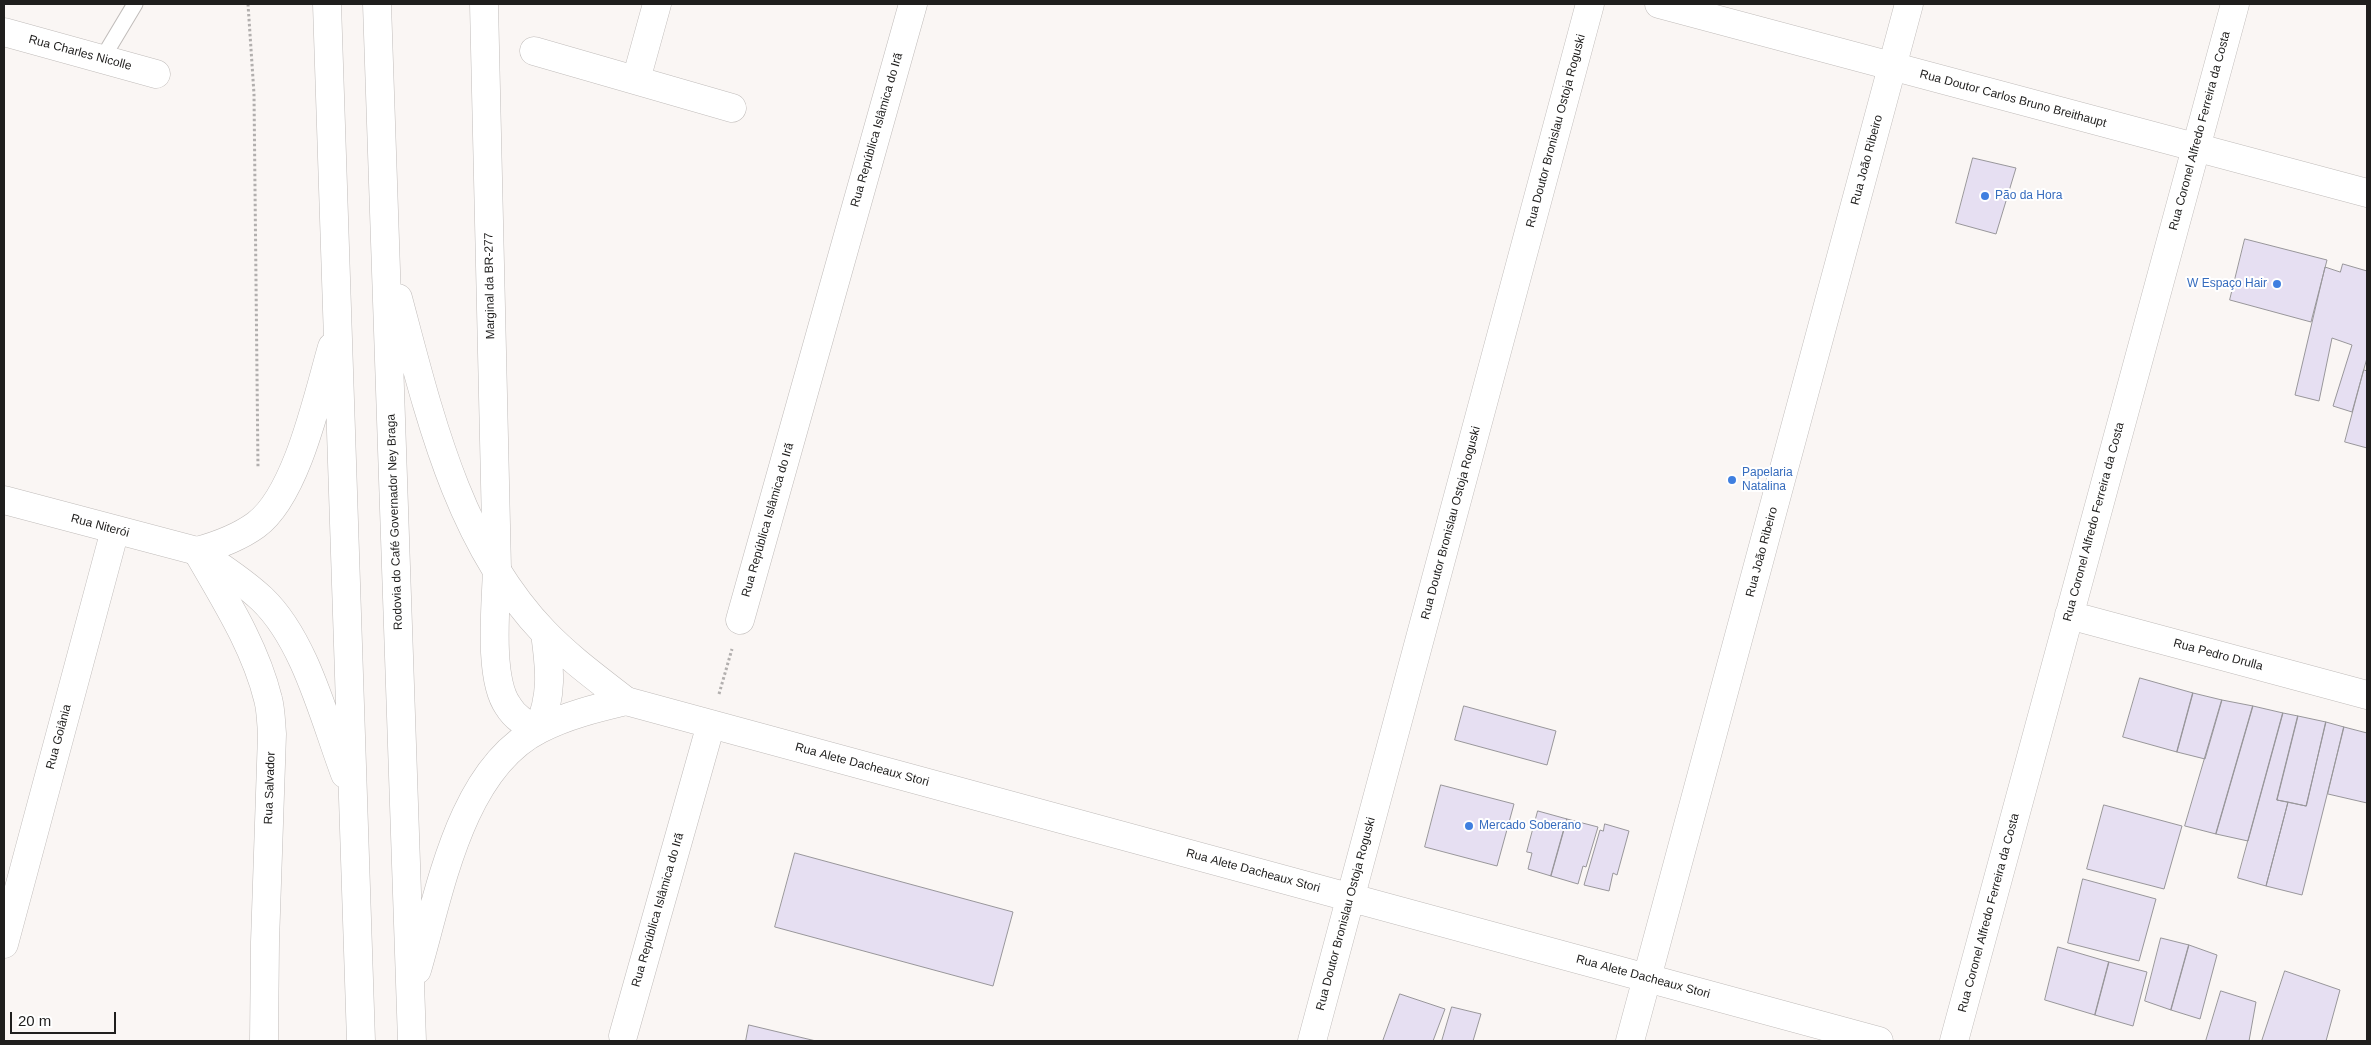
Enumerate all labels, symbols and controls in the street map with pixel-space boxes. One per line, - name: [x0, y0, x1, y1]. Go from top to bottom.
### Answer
- street label: Rua Coronel Alfredo Ferreira da Costa: [2166, 30, 2234, 232]
- street label: Rua Charles Nicolle: [27, 32, 133, 74]
- street label: Rua Doutor Bronislau Ostoja Roguski: [1523, 33, 1589, 229]
- street label: Rua República Islâmica do Irã: [848, 51, 906, 209]
- street label: Rua Doutor Carlos Bruno Breithaupt: [1918, 67, 2108, 131]
- street label: Rua João Ribeiro: [1848, 113, 1886, 207]
- place label: Pão da Hora: [1995, 189, 2062, 203]
- marker: Pão da Hora: [1979, 190, 1991, 202]
- street label: Marginal da BR-277: [482, 233, 498, 339]
- place label: W Espaço Hair: [2187, 277, 2267, 291]
- marker: W Espaço Hair: [2271, 278, 2283, 290]
- street label: Rodovia do Café Governador Ney Braga: [384, 414, 406, 630]
- street label: Rua Coronel Alfredo Ferreira da Costa: [2060, 421, 2128, 623]
- street label: Rua Doutor Bronislau Ostoja Roguski: [1418, 425, 1484, 621]
- street label: Rua República Islâmica do Irã: [739, 441, 797, 599]
- place label: Papelaria Natalina: [1742, 466, 1793, 494]
- marker: Papelaria Natalina: [1726, 474, 1738, 486]
- street label: Rua João Ribeiro: [1743, 505, 1781, 599]
- street label: Rua Niterói: [69, 511, 131, 541]
- street label: Rua Pedro Drulla: [2172, 636, 2264, 674]
- street label: Rua Goiânia: [43, 703, 75, 771]
- street label: Rua Alete Dacheaux Stori: [793, 740, 931, 790]
- street label: Rua Salvador: [262, 751, 278, 825]
- street label: Rua Coronel Alfredo Ferreira da Costa: [1955, 812, 2023, 1014]
- street label: Rua Doutor Bronislau Ostoja Roguski: [1313, 816, 1379, 1012]
- place label: Mercado Soberano: [1479, 819, 1581, 833]
- marker: Mercado Soberano: [1463, 820, 1475, 832]
- street label: Rua República Islâmica do Irã: [629, 831, 687, 989]
- street label: Rua Alete Dacheaux Stori: [1184, 846, 1322, 896]
- street label: Rua Alete Dacheaux Stori: [1574, 952, 1712, 1002]
- scale bar: [12, 1002, 119, 1034]
- text: 20 m: [18, 1012, 51, 1029]

